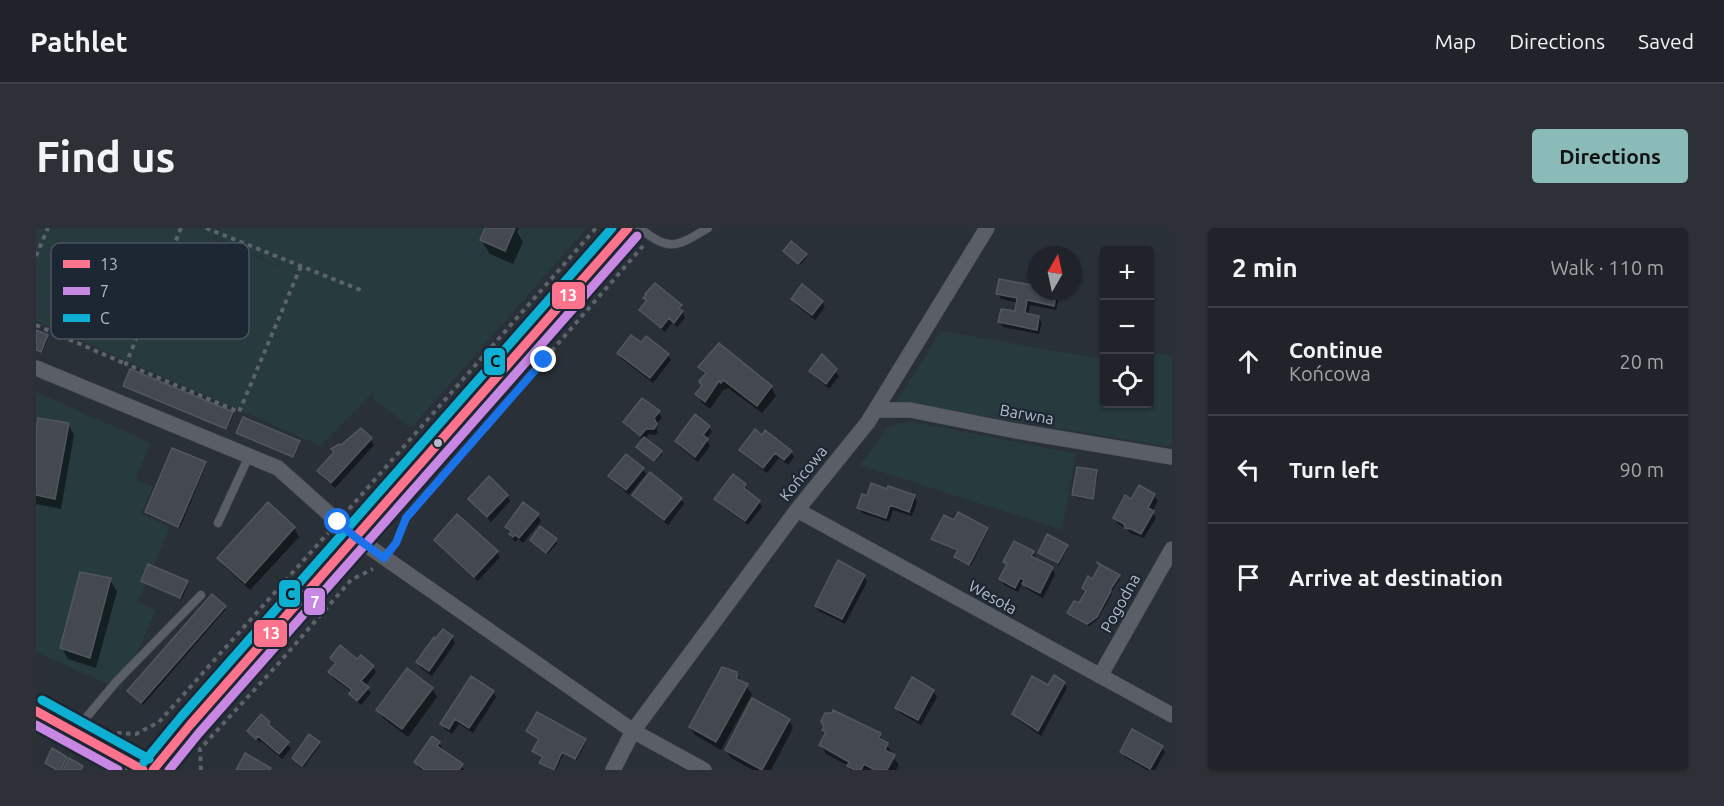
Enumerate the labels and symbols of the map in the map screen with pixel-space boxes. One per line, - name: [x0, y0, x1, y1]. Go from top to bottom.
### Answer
- legend: [51, 243, 249, 339]
- north arrow: [1028, 246, 1082, 300]
- text: 13: [100, 255, 118, 273]
- line badge: 13: [551, 281, 586, 310]
- text: 7: [100, 282, 109, 300]
- text: 13: [559, 286, 577, 304]
- text: C: [100, 309, 110, 327]
- route end: [530, 346, 556, 372]
- line badge: C: [483, 347, 506, 376]
- text: C: [490, 352, 500, 370]
- street label: Barwna: [999, 400, 1055, 428]
- unlabelled marker: [432, 437, 444, 449]
- street label: Końcowa: [775, 442, 831, 504]
- route start: [324, 508, 350, 534]
- street label: Pogodna: [1097, 571, 1143, 635]
- street label: Wesoła: [966, 576, 1020, 618]
- line badge: C: [278, 579, 301, 608]
- text: C: [285, 585, 295, 603]
- line badge: 7: [303, 587, 326, 616]
- text: 7: [310, 593, 320, 611]
- line badge: 13: [253, 619, 288, 648]
- text: 13: [262, 624, 280, 642]

